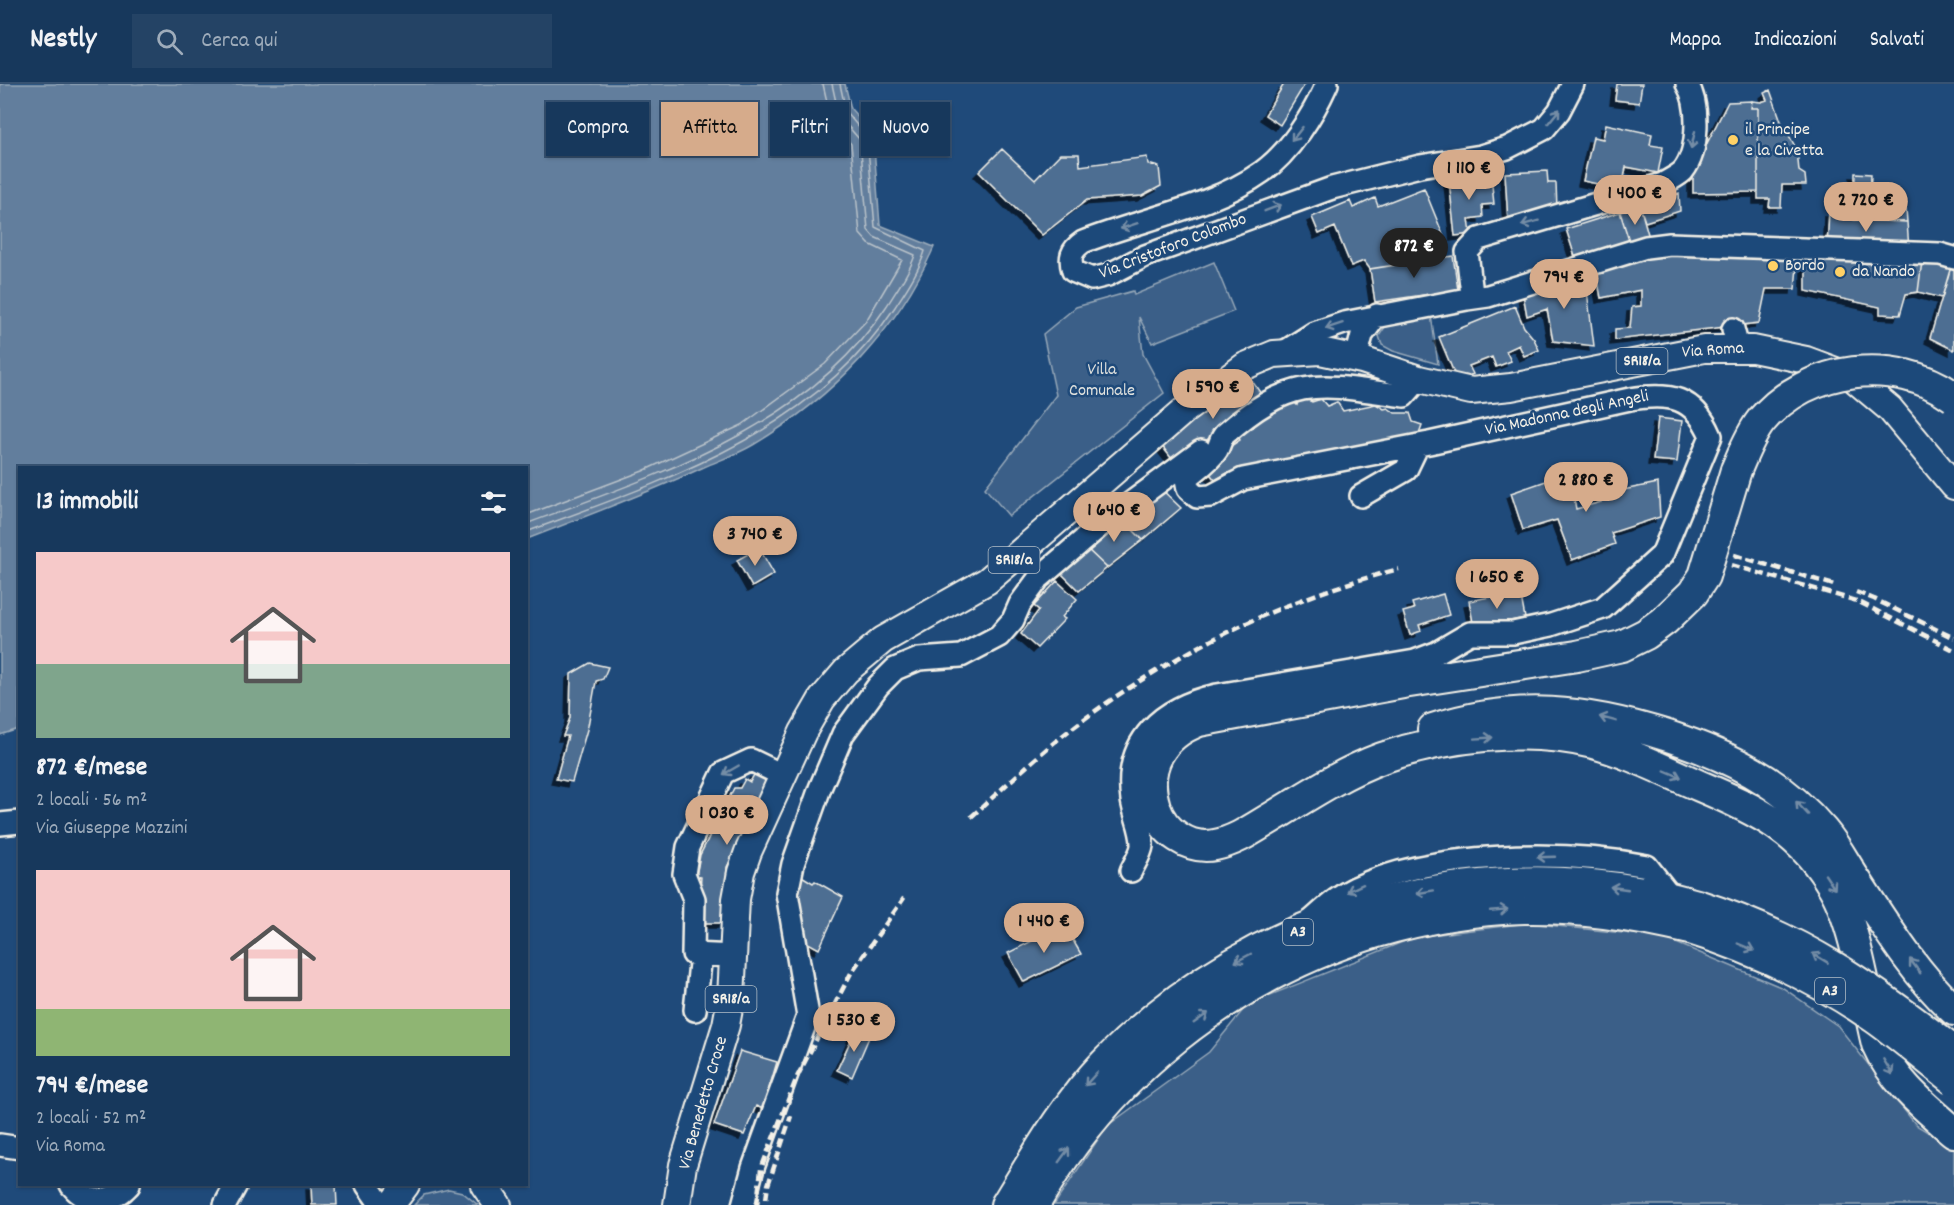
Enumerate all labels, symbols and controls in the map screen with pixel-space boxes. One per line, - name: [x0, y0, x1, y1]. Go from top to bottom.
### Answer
- search box: [132, 14, 552, 68]
- text: Nestly: [30, 21, 96, 61]
- icon: search: [153, 25, 186, 58]
- text: Cerca qui: [201, 26, 278, 57]
- text: Mappa: [1669, 26, 1721, 56]
- text: Indicazioni: [1754, 26, 1837, 56]
- text: Salvati: [1870, 26, 1924, 56]
- chip: Compra: [546, 102, 649, 156]
- chip: Affitta: [661, 102, 758, 156]
- chip: Filtri: [770, 102, 849, 156]
- chip: Nuovo: [861, 102, 950, 156]
- one-way arrow: [1548, 108, 1561, 124]
- place label: il Principe e la Civetta: [1745, 118, 1824, 164]
- one-way arrow: [1290, 126, 1303, 142]
- one-way arrow: [1687, 130, 1699, 149]
- marker: il Principe e la Civetta: [1726, 133, 1740, 147]
- pin: 1 110 €: [1414, 150, 1524, 201]
- text: 1 110 €: [1447, 155, 1491, 183]
- pin: 1 400 €: [1580, 175, 1690, 226]
- text: 1 400 €: [1608, 180, 1662, 208]
- pin: 2 720 €: [1811, 182, 1921, 233]
- text: 2 720 €: [1838, 187, 1894, 215]
- one-way arrow: [1263, 202, 1282, 213]
- street label: Via Cristoforo Colombo: [1096, 207, 1250, 287]
- one-way arrow: [1521, 218, 1540, 229]
- one-way arrow: [1120, 221, 1139, 232]
- pin: 872 €: [1372, 228, 1456, 279]
- text: 872 €: [1394, 233, 1434, 261]
- place label: Bordo: [1785, 254, 1825, 279]
- pin: 794 €: [1522, 259, 1606, 310]
- marker: Bordo: [1766, 259, 1780, 273]
- place label: da Nando: [1852, 260, 1915, 285]
- text: 794 €: [1544, 264, 1584, 292]
- marker: da Nando: [1833, 265, 1847, 279]
- one-way arrow: [1325, 322, 1344, 333]
- street label: Via Roma: [1681, 336, 1745, 366]
- road number: SR18/a: [1616, 348, 1668, 374]
- park label: Villa Comunale: [1069, 358, 1135, 404]
- pin: 1 590 €: [1158, 369, 1268, 420]
- text: 1 590 €: [1186, 374, 1240, 402]
- street label: Via Madonna degli Angeli: [1483, 384, 1651, 444]
- pin: 2 880 €: [1531, 462, 1641, 513]
- text: 2 880 €: [1558, 467, 1614, 495]
- text: 13 immobili: [36, 484, 138, 521]
- icon: filters: [477, 486, 510, 519]
- pin: 1 640 €: [1059, 492, 1169, 543]
- text: 1 640 €: [1087, 497, 1141, 525]
- pin: 3 740 €: [700, 516, 810, 567]
- text: 3 740 €: [727, 521, 783, 549]
- road number: SR18/a: [988, 547, 1040, 573]
- pin: 1 650 €: [1442, 559, 1552, 610]
- text: 1 650 €: [1470, 564, 1524, 592]
- icon: home: [219, 591, 327, 699]
- one-way arrow: [1599, 713, 1618, 725]
- one-way arrow: [1474, 732, 1494, 743]
- text: 872 €/mese: [36, 750, 147, 787]
- one-way arrow: [723, 764, 740, 776]
- one-way arrow: [1663, 769, 1681, 780]
- text: 2 locali · 56 m²: [36, 787, 147, 815]
- pin: 1 030 €: [672, 795, 782, 846]
- text: 1 030 €: [699, 800, 755, 828]
- one-way arrow: [1795, 801, 1809, 816]
- text: Via Giuseppe Mazzini: [36, 815, 188, 843]
- one-way arrow: [1537, 851, 1557, 862]
- one-way arrow: [1824, 874, 1836, 890]
- one-way arrow: [1347, 883, 1365, 895]
- one-way arrow: [1610, 883, 1630, 894]
- one-way arrow: [1416, 887, 1435, 898]
- pin: 1 440 €: [989, 903, 1099, 954]
- one-way arrow: [1489, 904, 1509, 915]
- text: 1 440 €: [1018, 908, 1070, 936]
- icon: home: [219, 909, 327, 1017]
- road number: A3: [1283, 919, 1313, 945]
- one-way arrow: [1736, 942, 1754, 953]
- one-way arrow: [1812, 952, 1829, 964]
- one-way arrow: [1234, 953, 1252, 964]
- one-way arrow: [1909, 959, 1922, 975]
- road number: A3: [1815, 978, 1845, 1004]
- road number: SR18/a: [706, 986, 756, 1012]
- pin: 1 530 €: [799, 1002, 909, 1053]
- text: 1 530 €: [827, 1007, 881, 1035]
- one-way arrow: [1193, 1012, 1209, 1024]
- street label: Via Benedetto Croce: [673, 1033, 735, 1173]
- one-way arrow: [1883, 1058, 1895, 1075]
- text: 794 €/mese: [36, 1068, 148, 1105]
- one-way arrow: [1084, 1072, 1098, 1087]
- text: 2 locali · 52 m²: [36, 1105, 146, 1133]
- text: Via Roma: [36, 1133, 105, 1161]
- one-way arrow: [1058, 1148, 1070, 1164]

